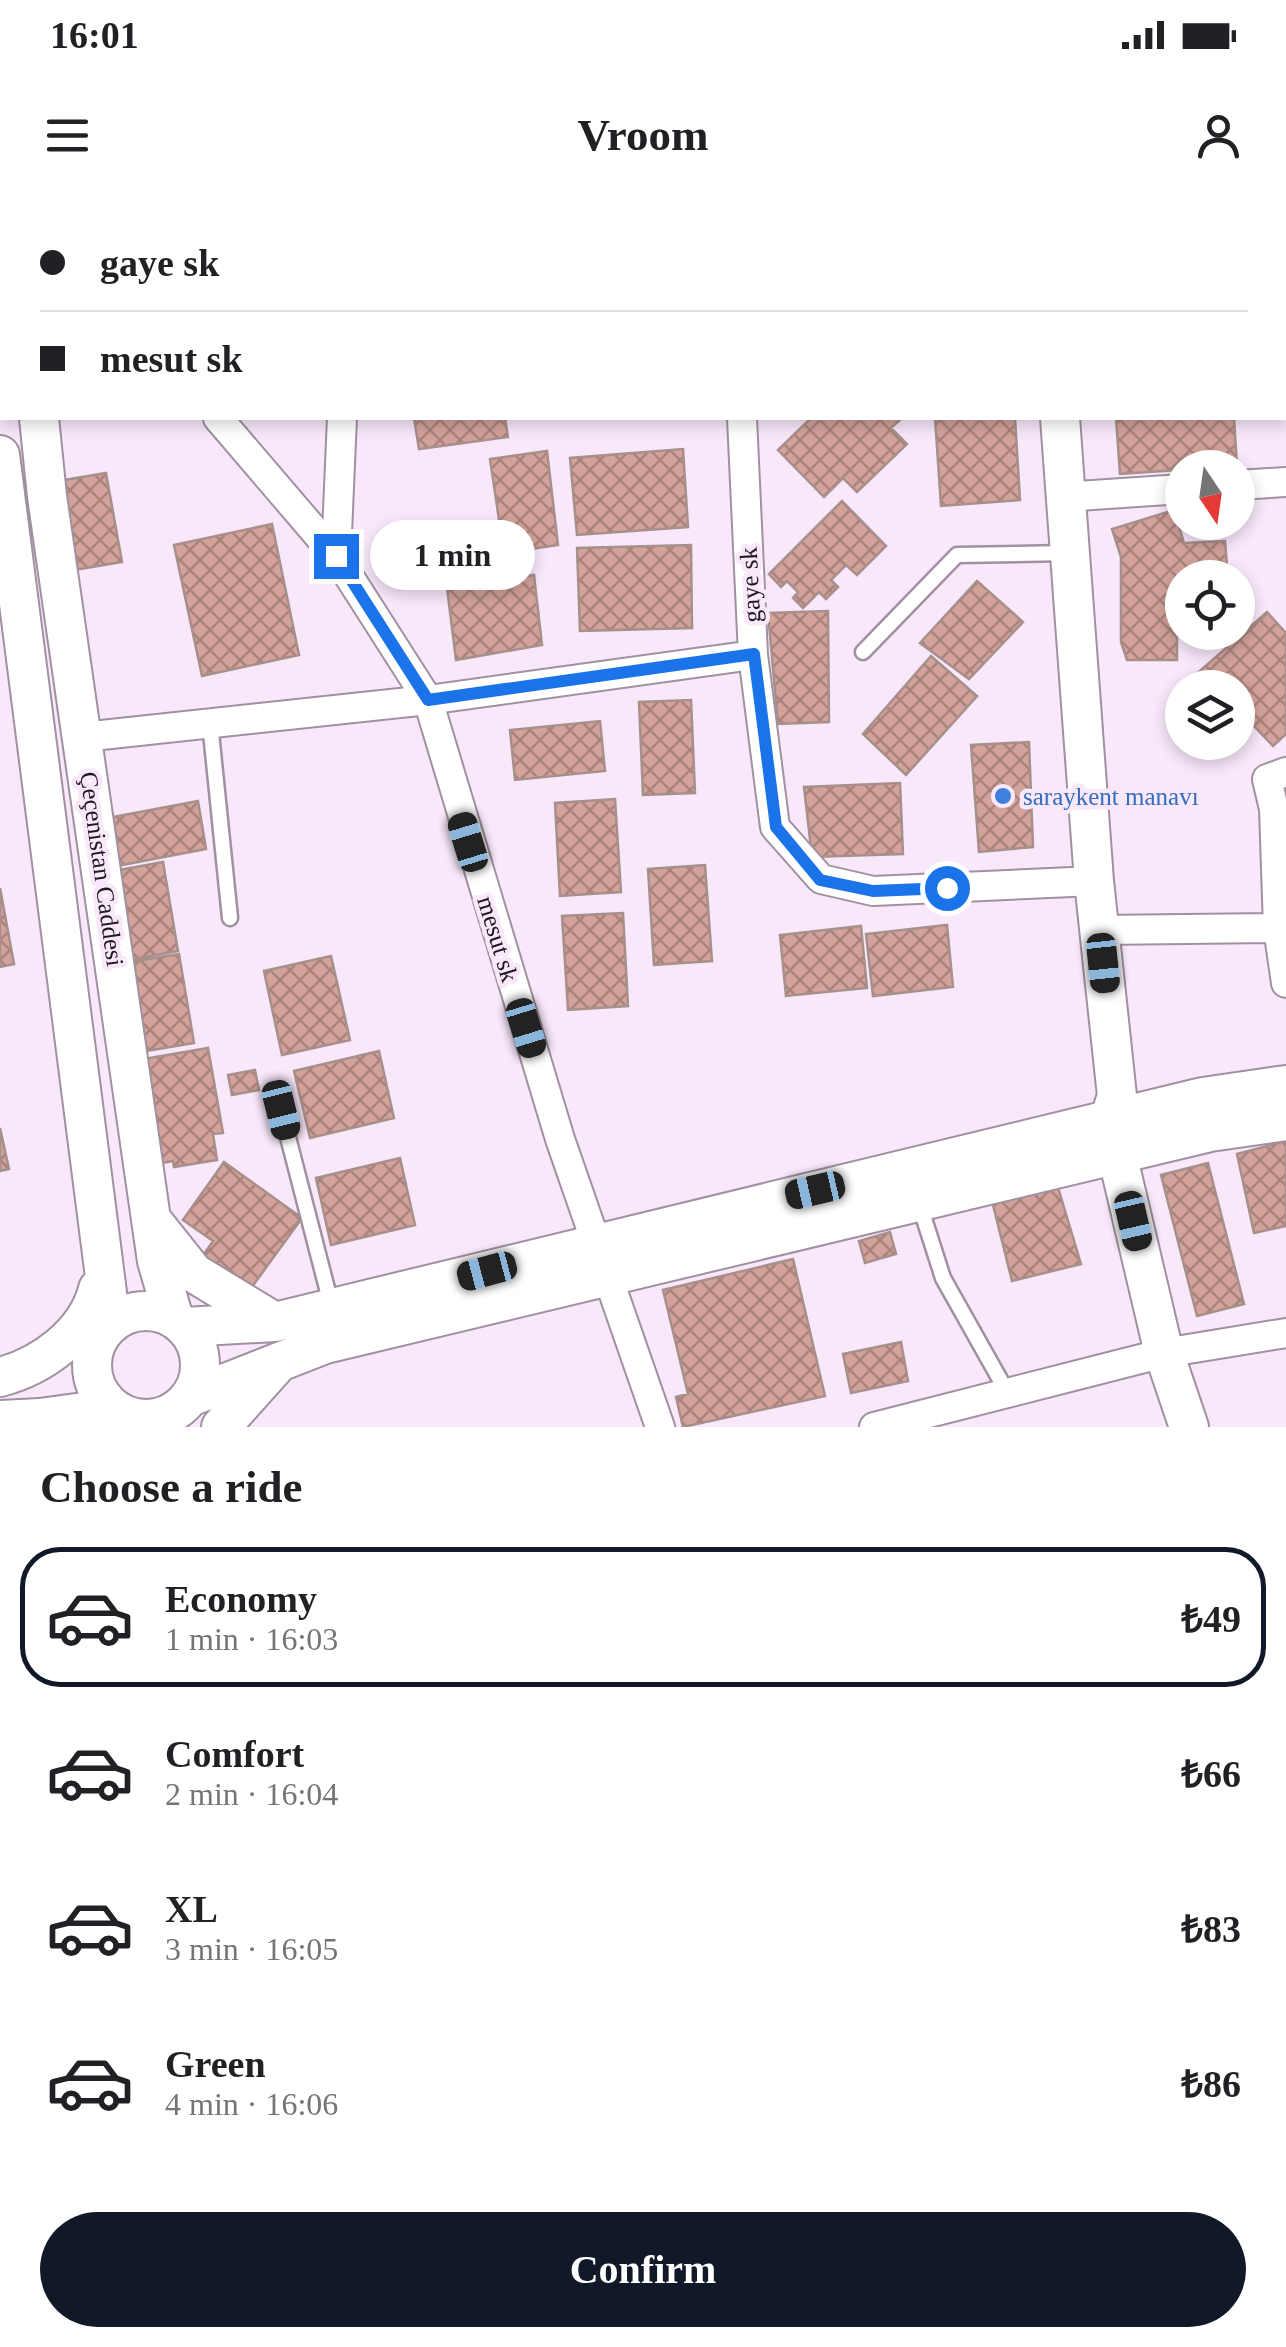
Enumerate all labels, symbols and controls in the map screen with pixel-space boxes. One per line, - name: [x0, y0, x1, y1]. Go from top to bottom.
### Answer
- text: 16:01: [50, 14, 139, 56]
- icon: menu: [40, 108, 95, 163]
- icon: person: [1191, 108, 1246, 163]
- text: Vroom: [578, 110, 708, 160]
- text: gaye sk: [100, 242, 219, 284]
- text: mesut sk: [100, 338, 243, 380]
- north arrow: [1165, 450, 1255, 540]
- map controls: [1165, 450, 1255, 760]
- callout: 1 min: [371, 521, 536, 591]
- route end: [314, 534, 359, 579]
- text: 1 min: [414, 537, 491, 573]
- street label: gaye sk: [735, 546, 765, 623]
- button: locate: [1165, 560, 1255, 650]
- button: layers: [1165, 670, 1255, 760]
- street label: Çeçenistan Caddesi: [75, 770, 129, 968]
- place label: saraykent manavı: [1023, 783, 1199, 810]
- marker: saraykent manavı: [992, 785, 1014, 807]
- car: [445, 809, 491, 875]
- route start: [925, 866, 970, 911]
- street label: mesut sk: [472, 893, 524, 986]
- car: [1085, 932, 1121, 994]
- car: [503, 995, 549, 1061]
- car: [259, 1077, 303, 1143]
- car: [782, 1169, 848, 1211]
- car: [1112, 1188, 1154, 1254]
- car: [454, 1249, 520, 1293]
- text: Choose a ride: [40, 1462, 303, 1512]
- icon: car: [45, 1572, 135, 1662]
- text: Economy: [165, 1578, 317, 1620]
- text: ₺49: [1181, 1598, 1241, 1640]
- text: 1 min · 16:03: [165, 1621, 338, 1657]
- icon: car: [45, 1727, 135, 1817]
- text: Comfort: [165, 1733, 304, 1775]
- text: ₺66: [1181, 1753, 1241, 1795]
- text: 2 min · 16:04: [165, 1776, 338, 1812]
- icon: car: [45, 1882, 135, 1972]
- text: XL: [165, 1888, 218, 1930]
- text: ₺83: [1181, 1908, 1241, 1950]
- text: 3 min · 16:05: [165, 1931, 338, 1967]
- icon: car: [45, 2037, 135, 2127]
- text: Green: [165, 2043, 266, 2085]
- text: ₺86: [1181, 2063, 1241, 2105]
- text: 4 min · 16:06: [165, 2086, 338, 2122]
- button: Confirm: [40, 2212, 1246, 2327]

